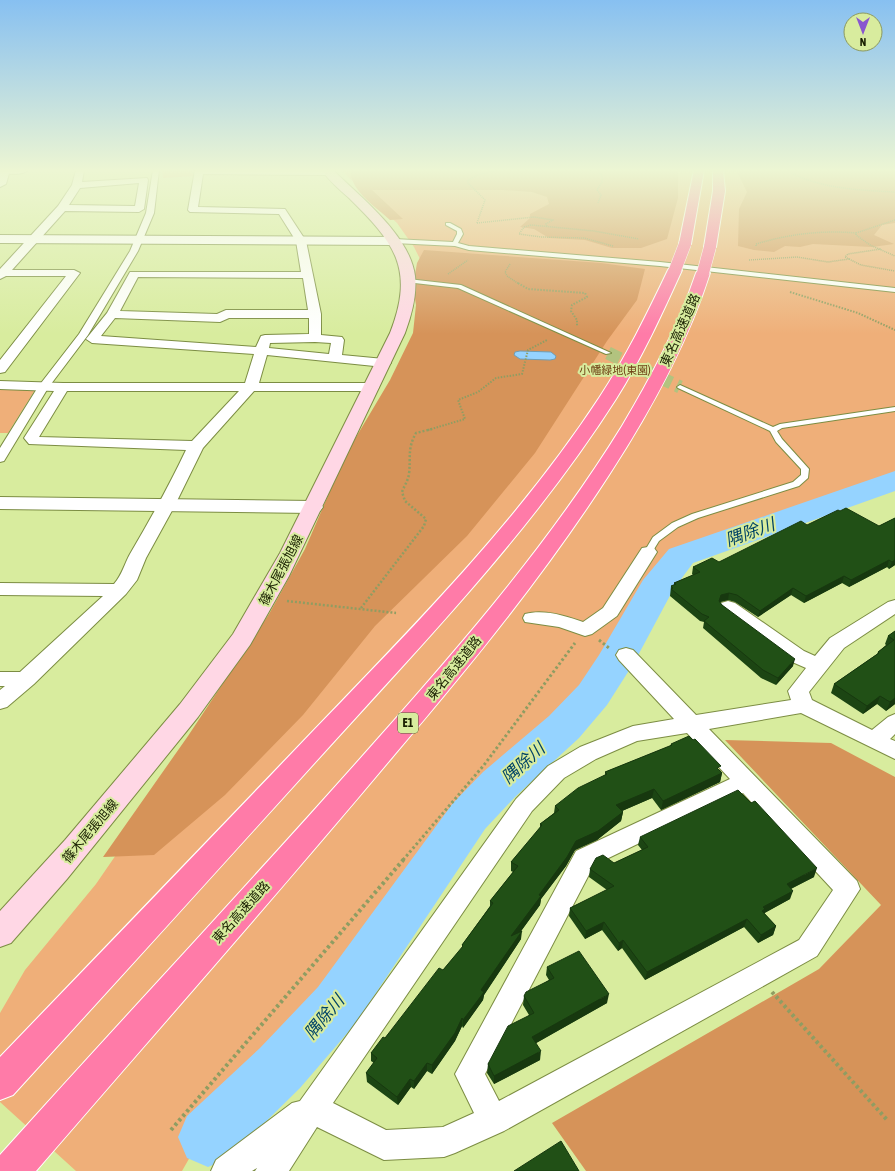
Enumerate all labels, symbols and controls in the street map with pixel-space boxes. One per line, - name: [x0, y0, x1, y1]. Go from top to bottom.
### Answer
- north arrow: [843, 12, 883, 52]
- text: N: [860, 36, 866, 48]
- street label: 東名高速道路: [657, 291, 703, 369]
- park label: 小幡緑地(東園): [579, 364, 651, 376]
- water label: 隅除川: [723, 513, 779, 550]
- street label: 篠木尾張旭線: [256, 532, 306, 608]
- street label: 東名高速道路: [424, 633, 484, 703]
- road number: E1: [398, 713, 418, 733]
- water label: 隅除川: [497, 737, 550, 787]
- street label: 篠木尾張旭線: [59, 796, 121, 866]
- street label: 東名高速道路: [209, 878, 273, 946]
- water label: 隅除川: [300, 990, 349, 1043]

